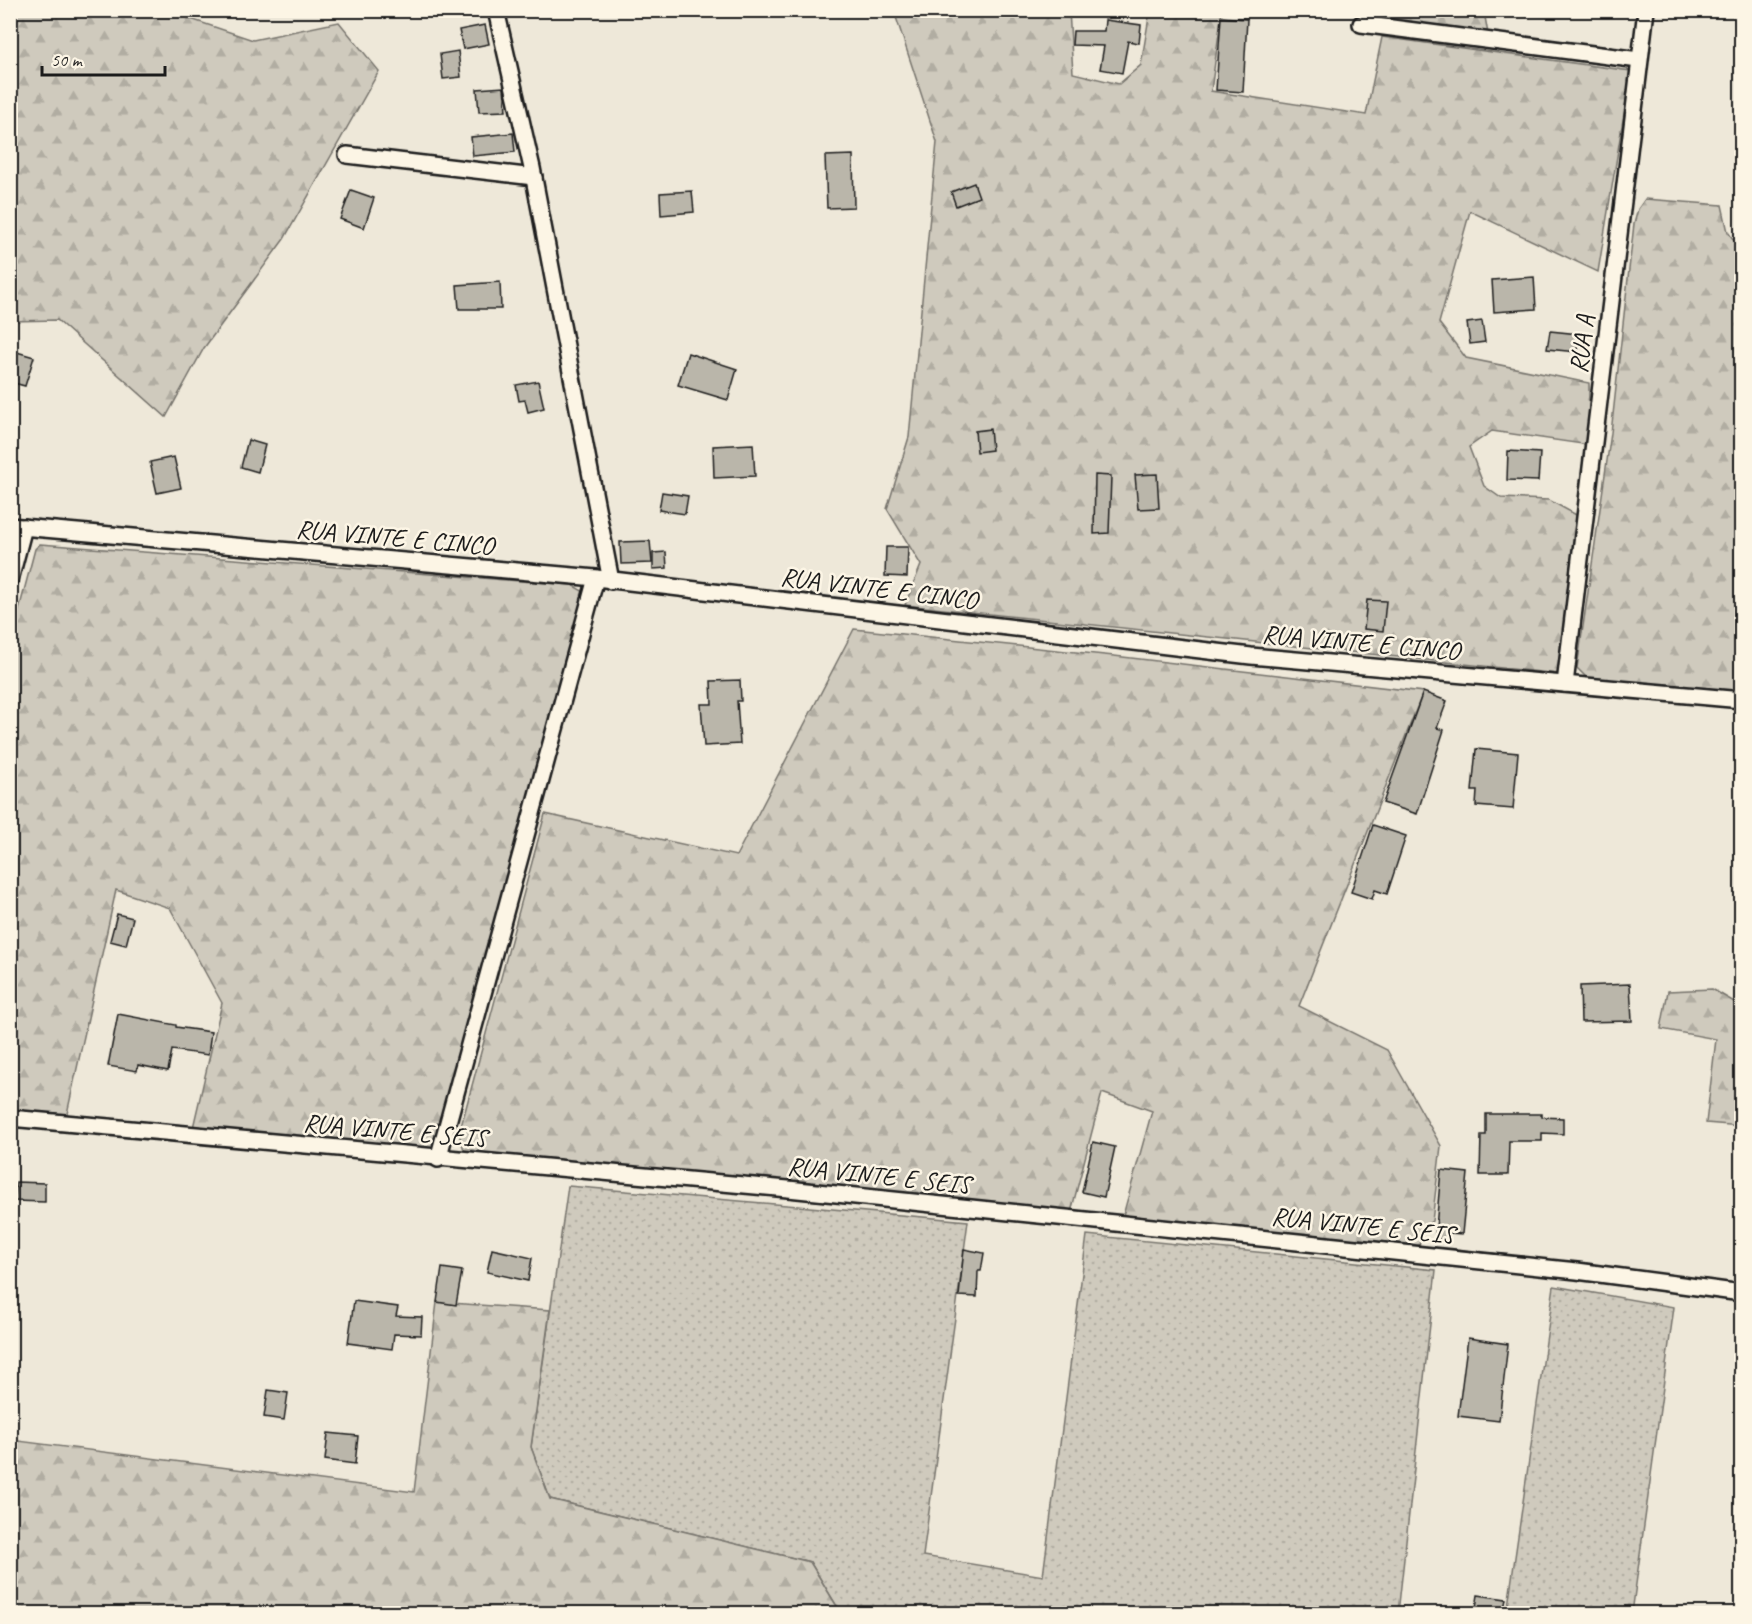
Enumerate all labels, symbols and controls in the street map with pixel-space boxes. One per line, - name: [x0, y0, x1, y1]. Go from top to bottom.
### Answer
- scale bar: [42, 39, 165, 77]
- text: 50 m: [51, 49, 84, 71]
- street label: RUA A: [1562, 312, 1602, 375]
- street label: RUA VINTE E CINCO: [295, 512, 498, 563]
- street label: RUA VINTE E CINCO: [779, 560, 982, 617]
- street label: RUA VINTE E CINCO: [1261, 617, 1464, 668]
- street label: RUA VINTE E SEIS: [302, 1106, 492, 1155]
- street label: RUA VINTE E SEIS: [786, 1149, 976, 1202]
- street label: RUA VINTE E SEIS: [1270, 1199, 1460, 1252]

